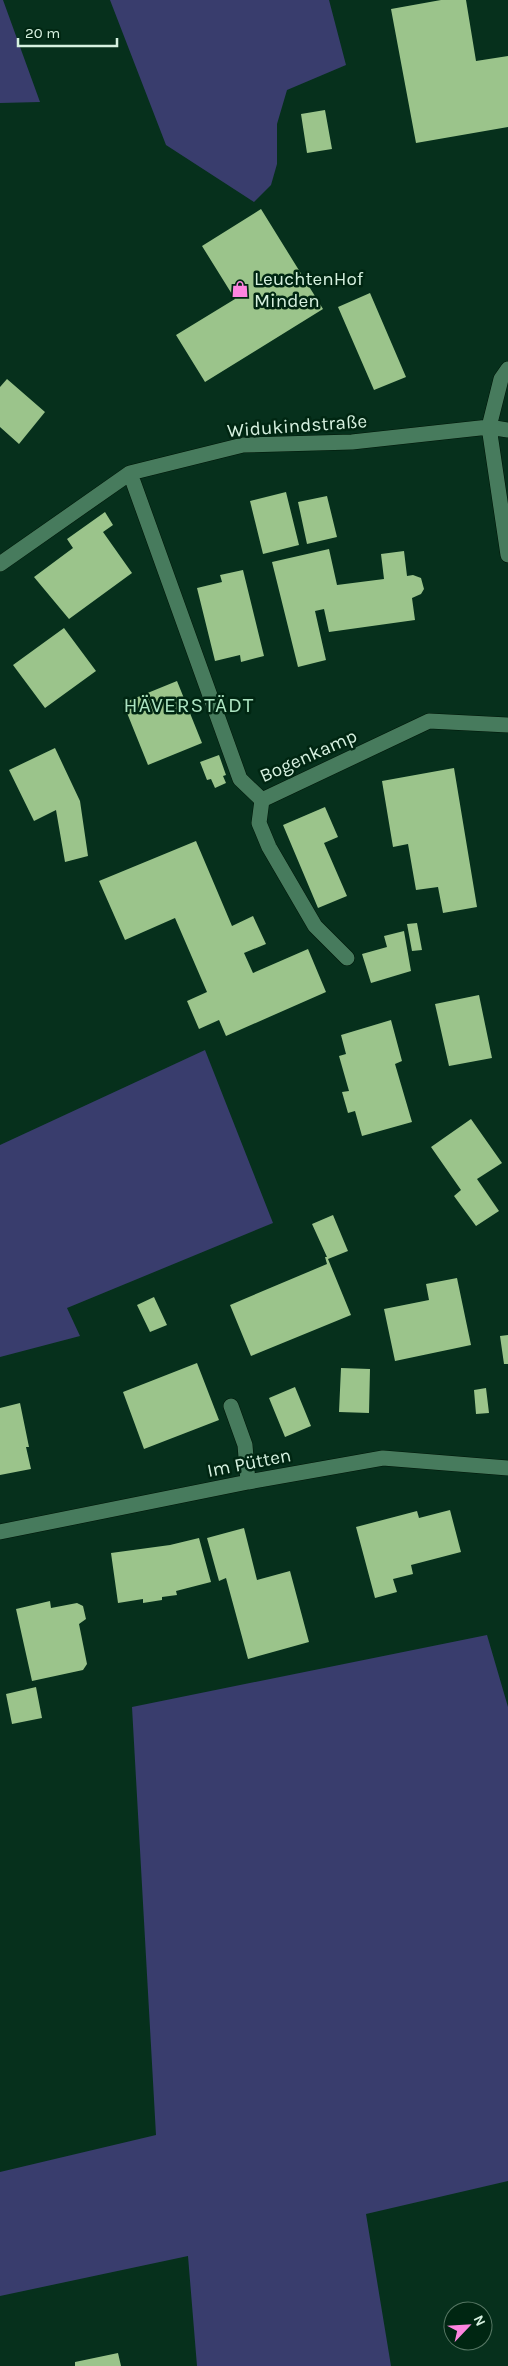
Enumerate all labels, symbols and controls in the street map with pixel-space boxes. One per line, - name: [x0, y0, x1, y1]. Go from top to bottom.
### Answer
- scale bar: [18, 15, 116, 47]
- text: 20 m: [25, 24, 60, 42]
- place label: LeuchtenHof Minden: [254, 268, 364, 312]
- shop icon: LeuchtenHof Minden: [230, 279, 250, 299]
- street label: Widukindstraße: [226, 410, 368, 442]
- district label: HÄVERSTÄDT: [124, 693, 254, 717]
- street label: Bogenkamp: [256, 725, 360, 787]
- street label: Im Pütten: [205, 1444, 293, 1482]
- north arrow: [443, 2301, 493, 2351]
- text: N: [470, 2313, 489, 2329]

